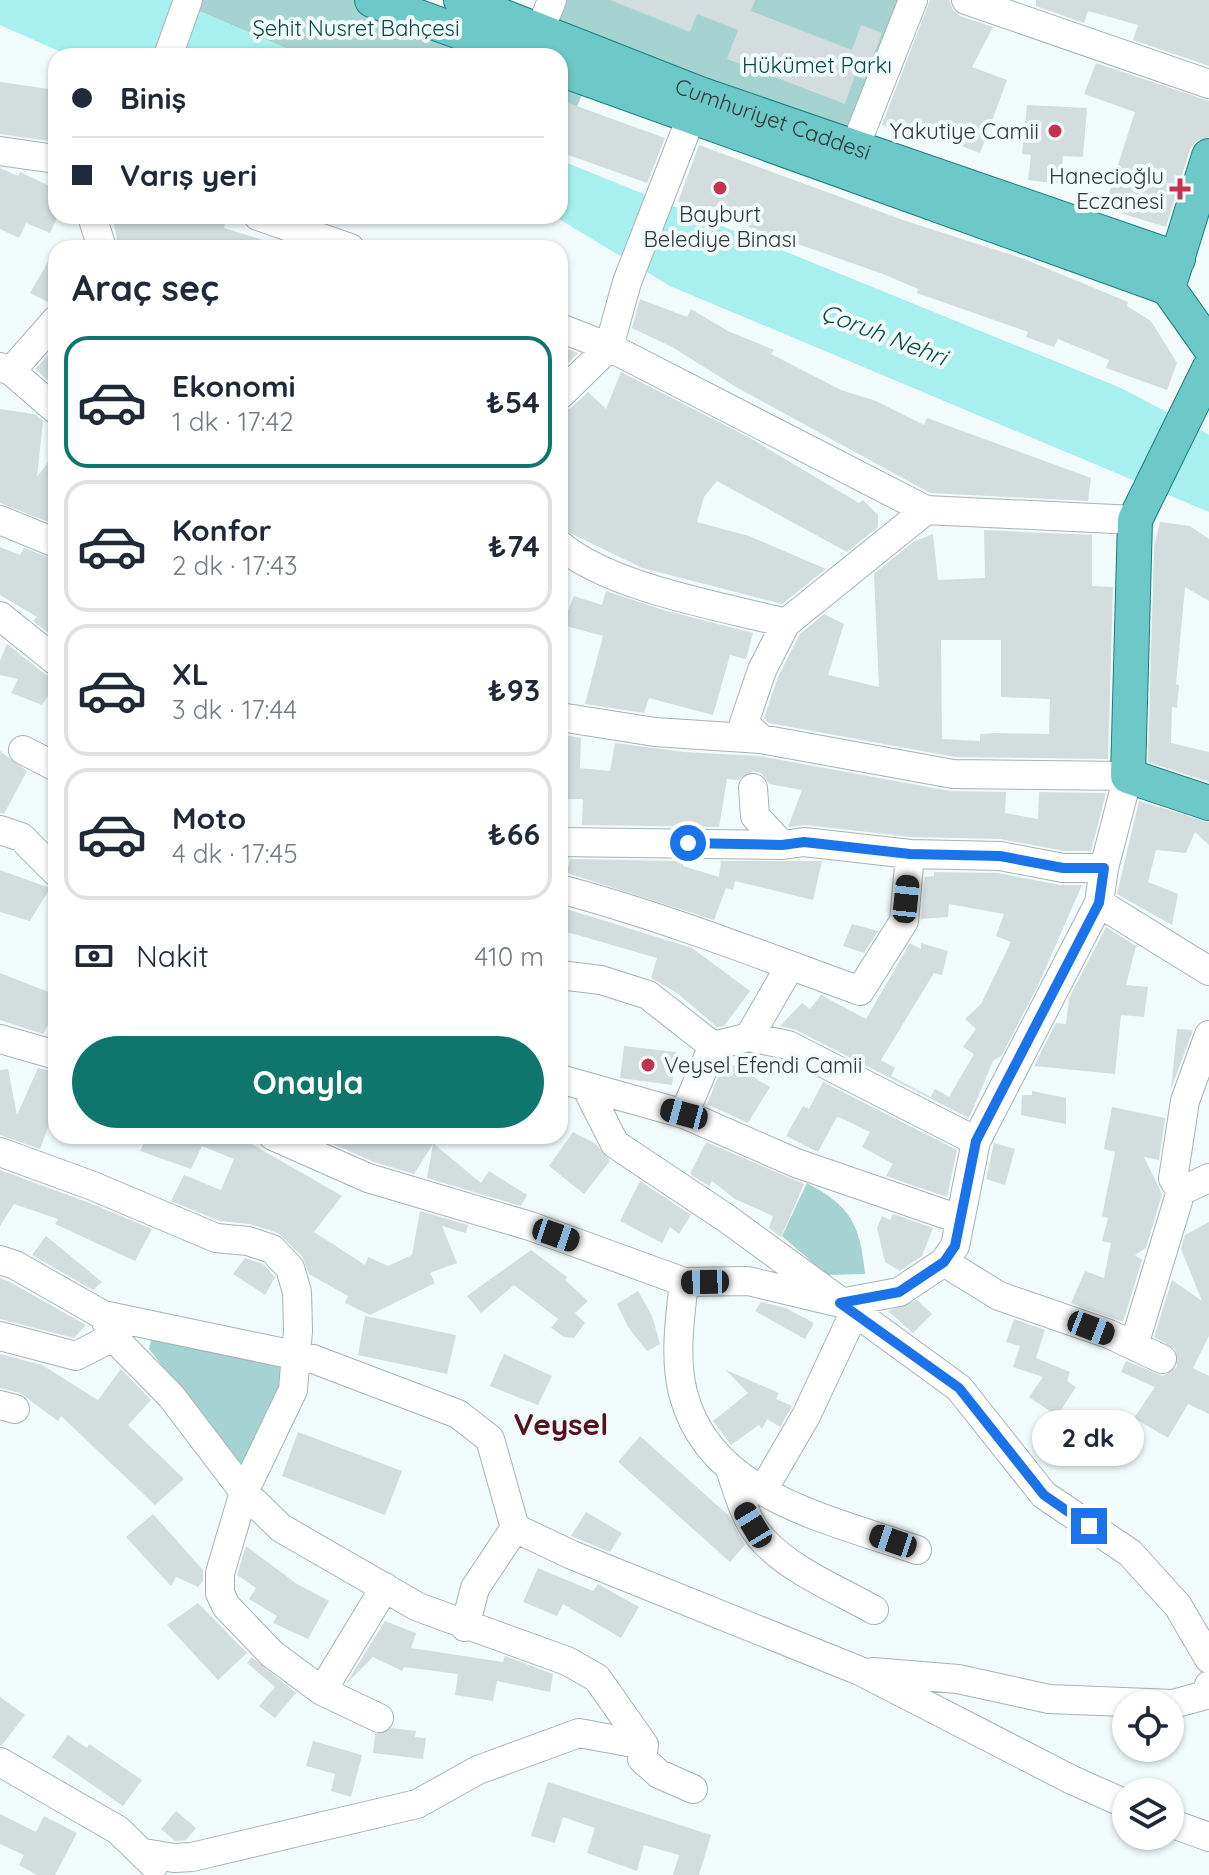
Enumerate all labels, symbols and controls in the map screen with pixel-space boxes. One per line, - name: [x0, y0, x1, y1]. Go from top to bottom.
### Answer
- park label: Şehit Nusret Bahçesi: [252, 14, 460, 42]
- park label: Hükümet Parkı: [742, 51, 892, 79]
- street label: Cumhuriyet Caddesi: [671, 72, 875, 166]
- text: Biniş: [120, 79, 186, 117]
- place label: Yakutiye Camii: [890, 117, 1039, 145]
- marker: Yakutiye Camii: [1046, 122, 1064, 140]
- text: Varış yeri: [120, 156, 257, 194]
- place label: Hanecioğlu Eczanesi: [1049, 162, 1164, 215]
- marker: Bayburt Belediye Binası: [711, 179, 729, 197]
- marker: Hanecioğlu Eczanesi: [1171, 180, 1189, 198]
- place label: Bayburt Belediye Binası: [644, 200, 796, 253]
- text: Araç seç: [72, 265, 219, 310]
- water label: Çoruh Nehri: [817, 296, 954, 373]
- icon: car: [76, 366, 148, 438]
- text: Ekonomi: [172, 367, 296, 405]
- text: ₺54: [486, 383, 540, 421]
- text: 1 dk · 17:42: [172, 405, 294, 438]
- icon: car: [76, 510, 148, 582]
- text: Konfor: [172, 511, 272, 549]
- text: ₺74: [488, 527, 540, 565]
- text: 2 dk · 17:43: [172, 549, 298, 582]
- icon: car: [76, 654, 148, 726]
- text: XL: [172, 655, 209, 693]
- text: ₺93: [488, 671, 540, 709]
- text: 3 dk · 17:44: [172, 693, 297, 726]
- icon: car: [76, 798, 148, 870]
- text: Moto: [172, 799, 246, 837]
- text: ₺66: [488, 815, 540, 853]
- route start: [670, 825, 706, 861]
- text: 4 dk · 17:45: [172, 837, 298, 870]
- car: [892, 874, 920, 924]
- icon: cash: [72, 934, 116, 978]
- text: Nakit: [136, 937, 209, 975]
- text: 410 m: [475, 940, 544, 973]
- button: Onayla: [72, 1036, 544, 1128]
- place label: Veysel Efendi Camii: [664, 1051, 863, 1079]
- marker: Veysel Efendi Camii: [639, 1056, 657, 1074]
- car: [658, 1096, 710, 1132]
- car: [529, 1216, 583, 1254]
- car: [681, 1270, 729, 1294]
- car: [1064, 1308, 1118, 1348]
- district label: Veysel: [514, 1405, 608, 1443]
- callout: 2 dk: [1033, 1410, 1145, 1466]
- text: 2 dk: [1061, 1421, 1115, 1454]
- car: [730, 1498, 776, 1552]
- route end: [1071, 1508, 1107, 1544]
- car: [866, 1522, 920, 1560]
- map controls: [1112, 1690, 1184, 1850]
- button: locate: [1112, 1690, 1184, 1762]
- button: layers: [1112, 1778, 1184, 1850]

